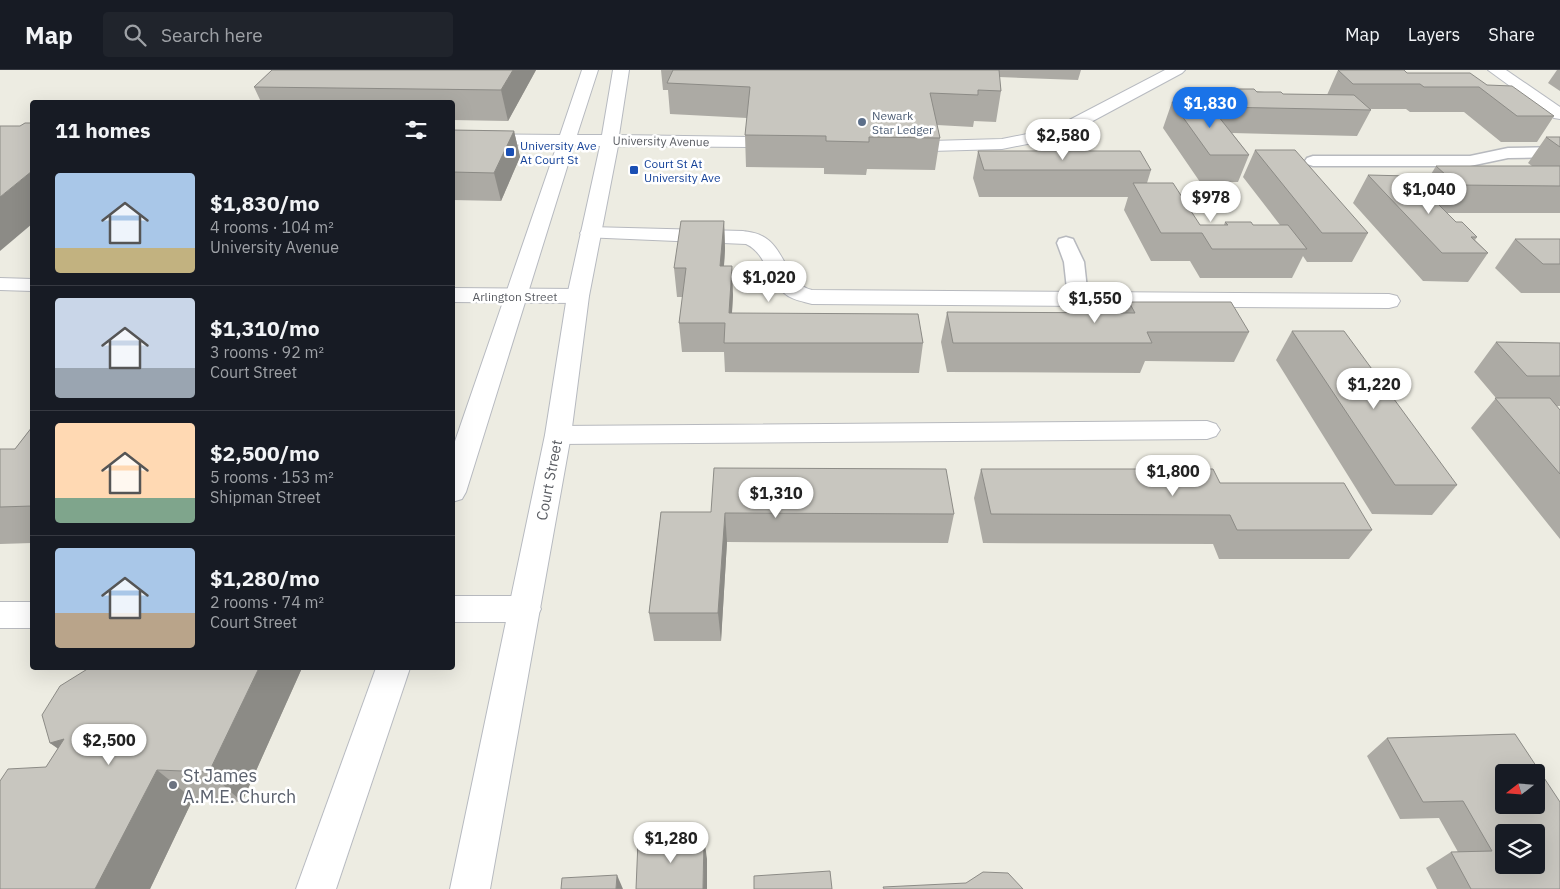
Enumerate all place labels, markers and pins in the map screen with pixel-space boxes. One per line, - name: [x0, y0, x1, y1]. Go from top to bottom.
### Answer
- pin: $1,830: [1169, 87, 1251, 129]
- place label: Newark Star Ledger: [872, 108, 934, 137]
- marker: Newark Star Ledger: [856, 116, 868, 128]
- pin: $2,580: [1022, 118, 1104, 161]
- place label: University Ave At Court St: [520, 138, 597, 167]
- marker: University Ave At Court St: [504, 146, 516, 158]
- place label: Court St At University Ave: [644, 156, 721, 185]
- marker: Court St At University Ave: [628, 164, 640, 176]
- pin: $1,040: [1388, 172, 1470, 215]
- pin: $978: [1181, 180, 1241, 223]
- pin: $1,020: [728, 260, 810, 303]
- pin: $1,550: [1054, 282, 1136, 324]
- pin: $1,220: [1333, 368, 1415, 410]
- pin: $1,800: [1132, 454, 1214, 497]
- pin: $1,310: [735, 476, 817, 519]
- pin: $2,500: [68, 724, 150, 766]
- place label: St James A.M.E. Church: [183, 764, 296, 808]
- marker: St James A.M.E. Church: [167, 779, 179, 791]
- pin: $1,280: [630, 822, 712, 864]

